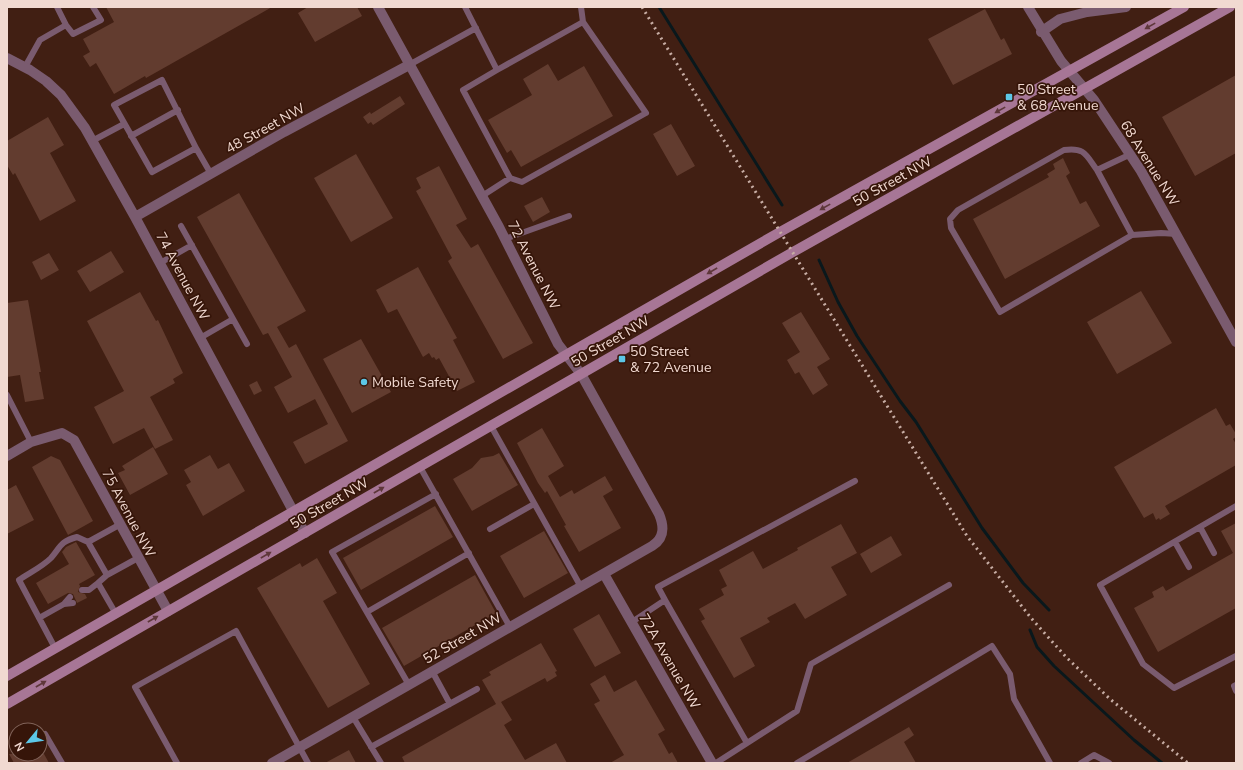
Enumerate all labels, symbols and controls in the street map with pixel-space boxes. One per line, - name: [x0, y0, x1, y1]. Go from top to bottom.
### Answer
- one-way arrow: [1145, 23, 1156, 29]
- place label: 50 Street & 68 Avenue: [1017, 80, 1098, 115]
- marker: 50 Street & 68 Avenue: [1004, 92, 1014, 102]
- street label: 48 Street NW: [222, 99, 309, 158]
- one-way arrow: [994, 106, 1006, 113]
- street label: 68 Avenue NW: [1116, 117, 1184, 210]
- street label: 50 Street NW: [849, 152, 936, 211]
- one-way arrow: [820, 204, 831, 210]
- street label: 72 Avenue NW: [503, 218, 564, 313]
- street label: 74 Avenue NW: [151, 229, 214, 324]
- one-way arrow: [706, 268, 718, 275]
- street label: 50 Street NW: [567, 311, 654, 372]
- place label: 50 Street & 72 Avenue: [630, 342, 711, 377]
- marker: 50 Street & 72 Avenue: [617, 354, 627, 364]
- place label: Mobile Safety: [372, 373, 459, 392]
- marker: Mobile Safety: [359, 377, 369, 387]
- street label: 75 Avenue NW: [97, 466, 160, 561]
- street label: 50 Street NW: [286, 473, 373, 534]
- one-way arrow: [373, 487, 385, 494]
- one-way arrow: [261, 551, 272, 558]
- street label: 52 Street NW: [419, 608, 506, 669]
- street label: 72A Avenue NW: [634, 610, 705, 713]
- one-way arrow: [148, 616, 159, 623]
- one-way arrow: [35, 681, 47, 688]
- north arrow: [8, 722, 48, 762]
- text: N: [11, 739, 28, 754]

